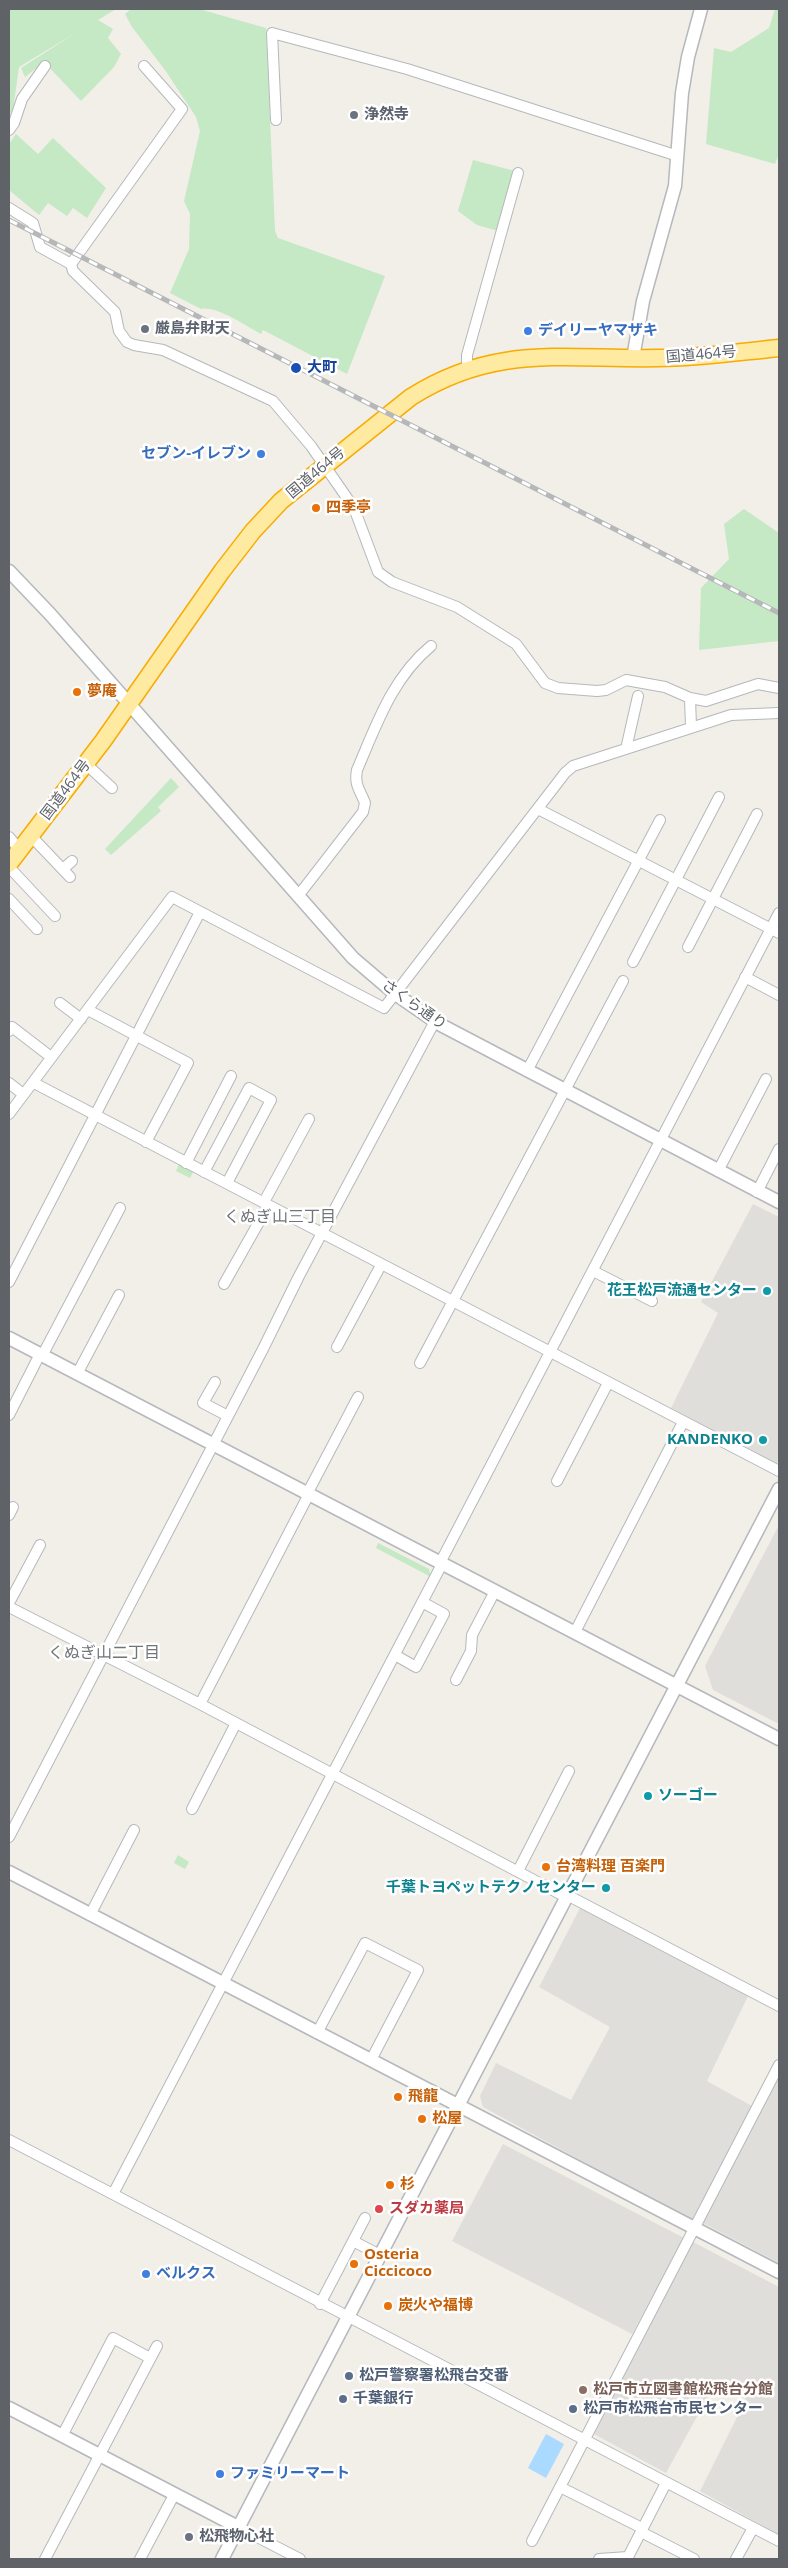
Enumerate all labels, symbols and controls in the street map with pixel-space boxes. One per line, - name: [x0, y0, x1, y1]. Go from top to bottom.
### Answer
- place label: 浄然寺: [364, 106, 409, 124]
- marker: 浄然寺: [348, 109, 360, 121]
- place label: 厳島弁財天: [155, 320, 230, 338]
- place label: デイリーヤマザキ: [538, 322, 658, 340]
- marker: 厳島弁財天: [139, 323, 151, 335]
- marker: デイリーヤマザキ: [522, 325, 534, 337]
- street label: 国道464号: [665, 343, 737, 367]
- place label: 大町: [307, 359, 337, 377]
- marker: 大町: [289, 361, 303, 375]
- street label: 国道464号: [283, 443, 349, 503]
- place label: セブン-イレブン: [141, 445, 251, 463]
- marker: セブン-イレブン: [255, 448, 267, 460]
- place label: 四季亭: [326, 499, 371, 517]
- marker: 四季亭: [310, 502, 322, 514]
- place label: 夢庵: [87, 683, 117, 701]
- marker: 夢庵: [71, 686, 83, 698]
- street label: 国道464号: [38, 756, 94, 824]
- street label: さくら通り: [378, 976, 450, 1034]
- district label: くぬぎ山三丁目: [224, 1207, 336, 1227]
- place label: 花王松戸流通センター: [607, 1282, 757, 1300]
- marker: 花王松戸流通センター: [761, 1285, 773, 1297]
- place label: KANDENKO: [667, 1431, 753, 1449]
- marker: KANDENKO: [757, 1434, 769, 1446]
- district label: くぬぎ山二丁目: [48, 1643, 160, 1663]
- place label: ソーゴー: [658, 1787, 718, 1805]
- marker: ソーゴー: [642, 1790, 654, 1802]
- place label: 台湾料理 百楽門: [556, 1858, 665, 1876]
- marker: 台湾料理 百楽門: [540, 1861, 552, 1873]
- place label: 千葉トヨペットテクノセンター: [386, 1879, 596, 1897]
- marker: 千葉トヨペットテクノセンター: [600, 1882, 612, 1894]
- place label: 飛龍: [408, 2088, 438, 2106]
- marker: 飛龍: [392, 2091, 404, 2103]
- place label: 松屋: [432, 2110, 462, 2128]
- marker: 松屋: [416, 2113, 428, 2125]
- place label: 杉: [400, 2176, 415, 2194]
- marker: 杉: [384, 2179, 396, 2191]
- place label: スダカ薬局: [389, 2200, 464, 2218]
- marker: スダカ薬局: [373, 2203, 385, 2215]
- place label: Osteria Ciccicoco: [364, 2246, 432, 2281]
- marker: Osteria Ciccicoco: [348, 2258, 360, 2270]
- place label: ベルクス: [156, 2265, 216, 2283]
- marker: ベルクス: [140, 2268, 152, 2280]
- place label: 炭火や福博: [398, 2297, 473, 2315]
- marker: 炭火や福博: [382, 2300, 394, 2312]
- place label: 松戸警察署松飛台交番: [359, 2367, 509, 2385]
- marker: 松戸警察署松飛台交番: [343, 2370, 355, 2382]
- place label: 松戸市立図書館松飛台分館: [593, 2381, 773, 2399]
- marker: 松戸市立図書館松飛台分館: [577, 2384, 589, 2396]
- place label: 千葉銀行: [353, 2390, 413, 2408]
- marker: 千葉銀行: [337, 2393, 349, 2405]
- place label: 松戸市松飛台市民センター: [583, 2400, 763, 2418]
- marker: 松戸市松飛台市民センター: [567, 2403, 579, 2415]
- place label: ファミリーマート: [230, 2465, 350, 2483]
- marker: ファミリーマート: [214, 2468, 226, 2480]
- place label: 松飛物心社: [199, 2528, 274, 2546]
- marker: 松飛物心社: [183, 2531, 195, 2543]

